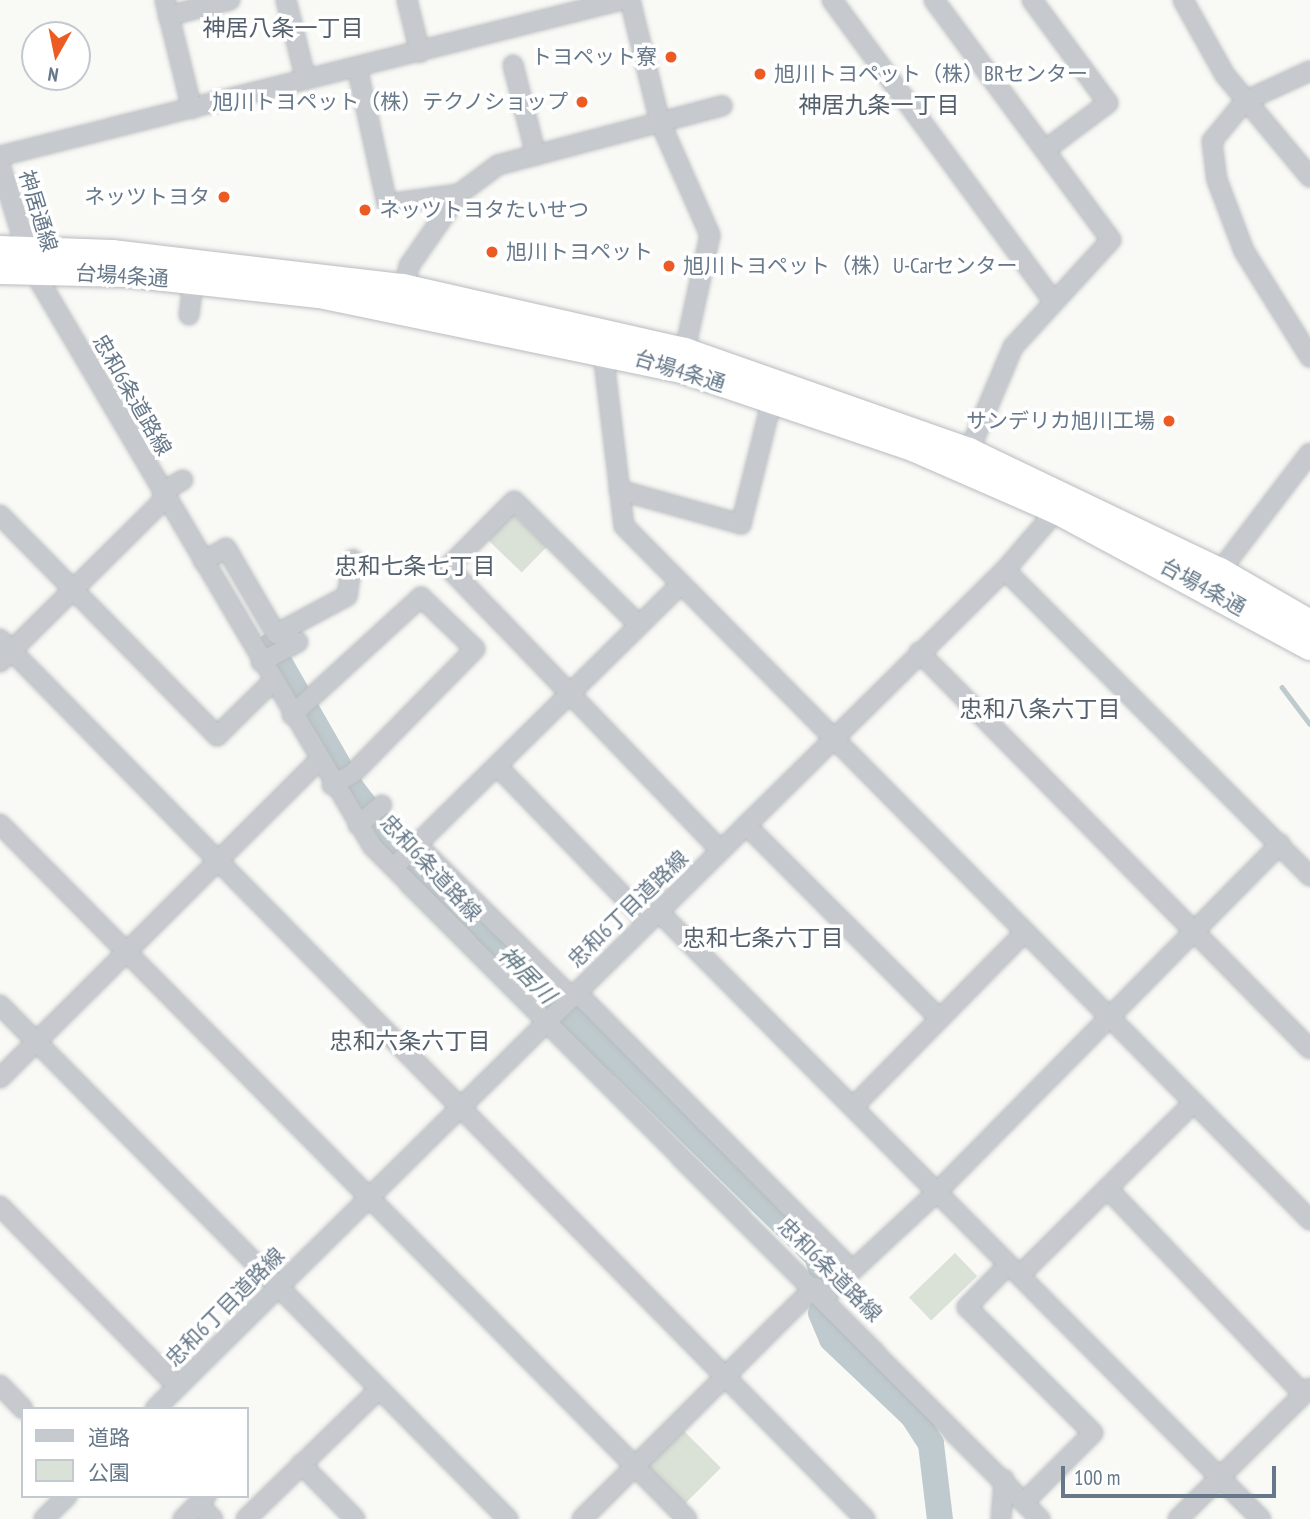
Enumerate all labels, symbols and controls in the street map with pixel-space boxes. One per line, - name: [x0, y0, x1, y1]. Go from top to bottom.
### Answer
- district label: 神居八条一丁目: [203, 14, 363, 42]
- north arrow: [21, 21, 91, 91]
- place label: トヨペット寮: [531, 44, 657, 70]
- marker: トヨペット寮: [663, 49, 679, 65]
- place label: 旭川トヨペット（株）BRセンター: [774, 61, 1088, 87]
- text: N: [46, 62, 60, 87]
- marker: 旭川トヨペット（株）BRセンター: [752, 66, 768, 82]
- place label: 旭川トヨペット（株）テクノショップ: [211, 89, 568, 115]
- district label: 神居九条一丁目: [799, 91, 959, 119]
- marker: 旭川トヨペット（株）テクノショップ: [574, 94, 590, 110]
- street label: 神居通線: [14, 167, 62, 255]
- place label: ネッツトヨタ: [84, 184, 210, 210]
- marker: ネッツトヨタ: [216, 189, 232, 205]
- place label: ネッツトヨタたいせつ: [379, 197, 589, 223]
- marker: ネッツトヨタたいせつ: [357, 202, 373, 218]
- place label: 旭川トヨペット: [506, 239, 653, 265]
- marker: 旭川トヨペット: [484, 244, 500, 260]
- place label: 旭川トヨペット（株）U-Carセンター: [683, 253, 1018, 279]
- marker: 旭川トヨペット（株）U-Carセンター: [661, 258, 677, 274]
- street label: 台場4条通: [75, 260, 169, 292]
- street label: 忠和6条道路線: [87, 330, 177, 460]
- street label: 台場4条通: [632, 345, 728, 397]
- place label: サンデリカ旭川工場: [966, 408, 1155, 434]
- marker: サンデリカ旭川工場: [1161, 413, 1177, 429]
- district label: 忠和七条七丁目: [335, 552, 495, 580]
- street label: 台場4条通: [1156, 553, 1250, 621]
- district label: 忠和八条六丁目: [960, 695, 1120, 723]
- street label: 忠和6条道路線: [376, 810, 486, 926]
- street label: 忠和6丁目道路線: [563, 846, 693, 972]
- district label: 忠和七条六丁目: [683, 924, 843, 952]
- water label: 神居川: [493, 941, 561, 1009]
- district label: 忠和六条六丁目: [330, 1027, 490, 1055]
- street label: 忠和6条道路線: [773, 1213, 887, 1327]
- street label: 忠和6丁目道路線: [161, 1243, 289, 1371]
- legend: [21, 1407, 248, 1498]
- text: 道路: [88, 1424, 130, 1451]
- scale bar: [1065, 1452, 1280, 1496]
- text: 公園: [88, 1459, 130, 1486]
- text: 100 m: [1074, 1464, 1120, 1491]

